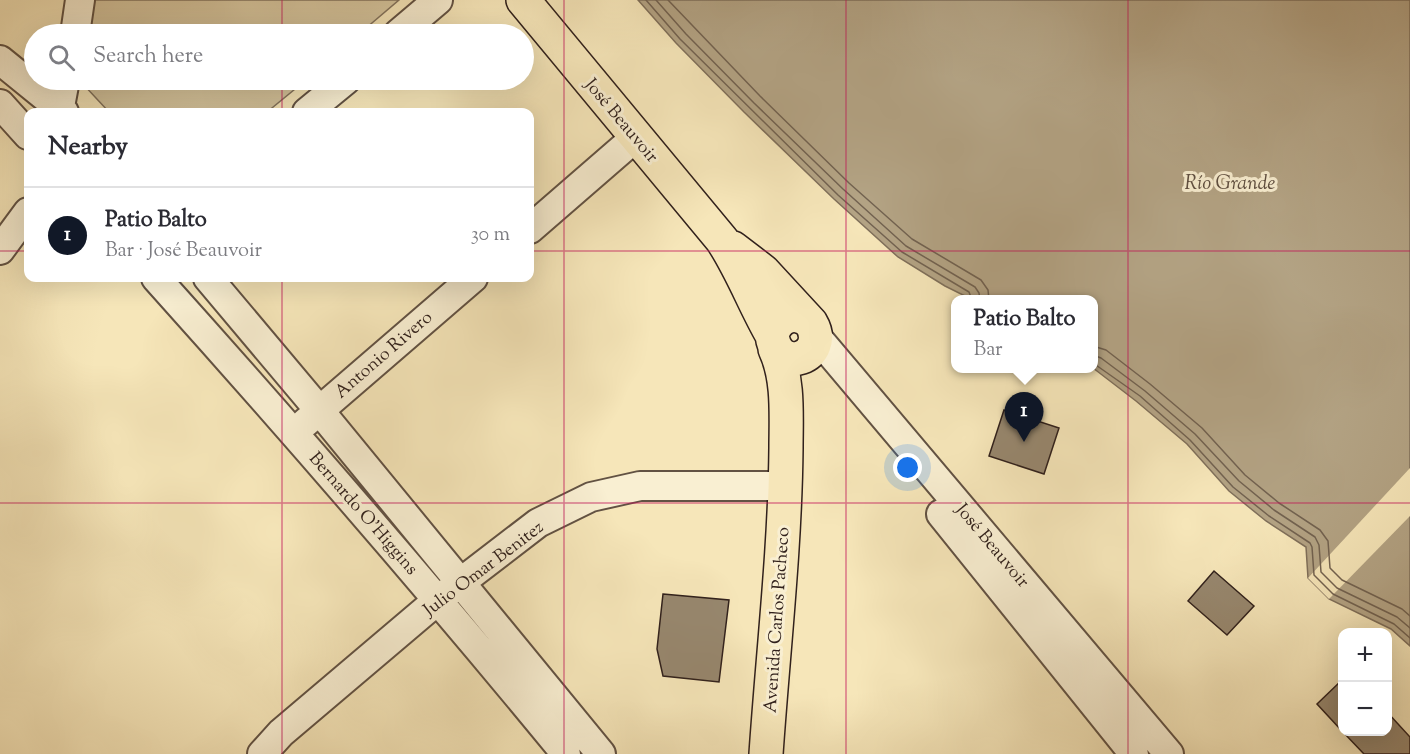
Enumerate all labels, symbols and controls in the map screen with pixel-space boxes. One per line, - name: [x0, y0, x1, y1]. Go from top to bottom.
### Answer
- search box: [24, 24, 534, 90]
- icon: search: [45, 41, 78, 74]
- text: Search here: [93, 41, 203, 73]
- street label: José Beauvoir: [577, 73, 664, 169]
- text: Nearby: [48, 129, 128, 166]
- water label: Río Grande: [1185, 170, 1275, 199]
- text: Patio Balto: [105, 205, 207, 237]
- text: 1: [64, 221, 71, 250]
- text: 30 m: [471, 221, 510, 250]
- text: Bar · José Beauvoir: [105, 237, 262, 266]
- popup: [951, 295, 1098, 373]
- text: Patio Balto: [974, 304, 1075, 336]
- street label: Antonio Rivero: [330, 306, 439, 405]
- text: Bar: [974, 336, 1003, 365]
- pin: 1: [1004, 392, 1044, 442]
- street label: Bernardo O'Higgins: [302, 447, 423, 581]
- your location: [893, 453, 922, 482]
- street label: José Beauvoir: [948, 498, 1035, 594]
- street label: Julio Omar Benitez: [418, 515, 550, 624]
- street label: Avenida Carlos Pacheco: [759, 526, 797, 714]
- map controls: [1338, 628, 1392, 736]
- button: +: [1338, 628, 1392, 682]
- button: −: [1338, 682, 1392, 736]

